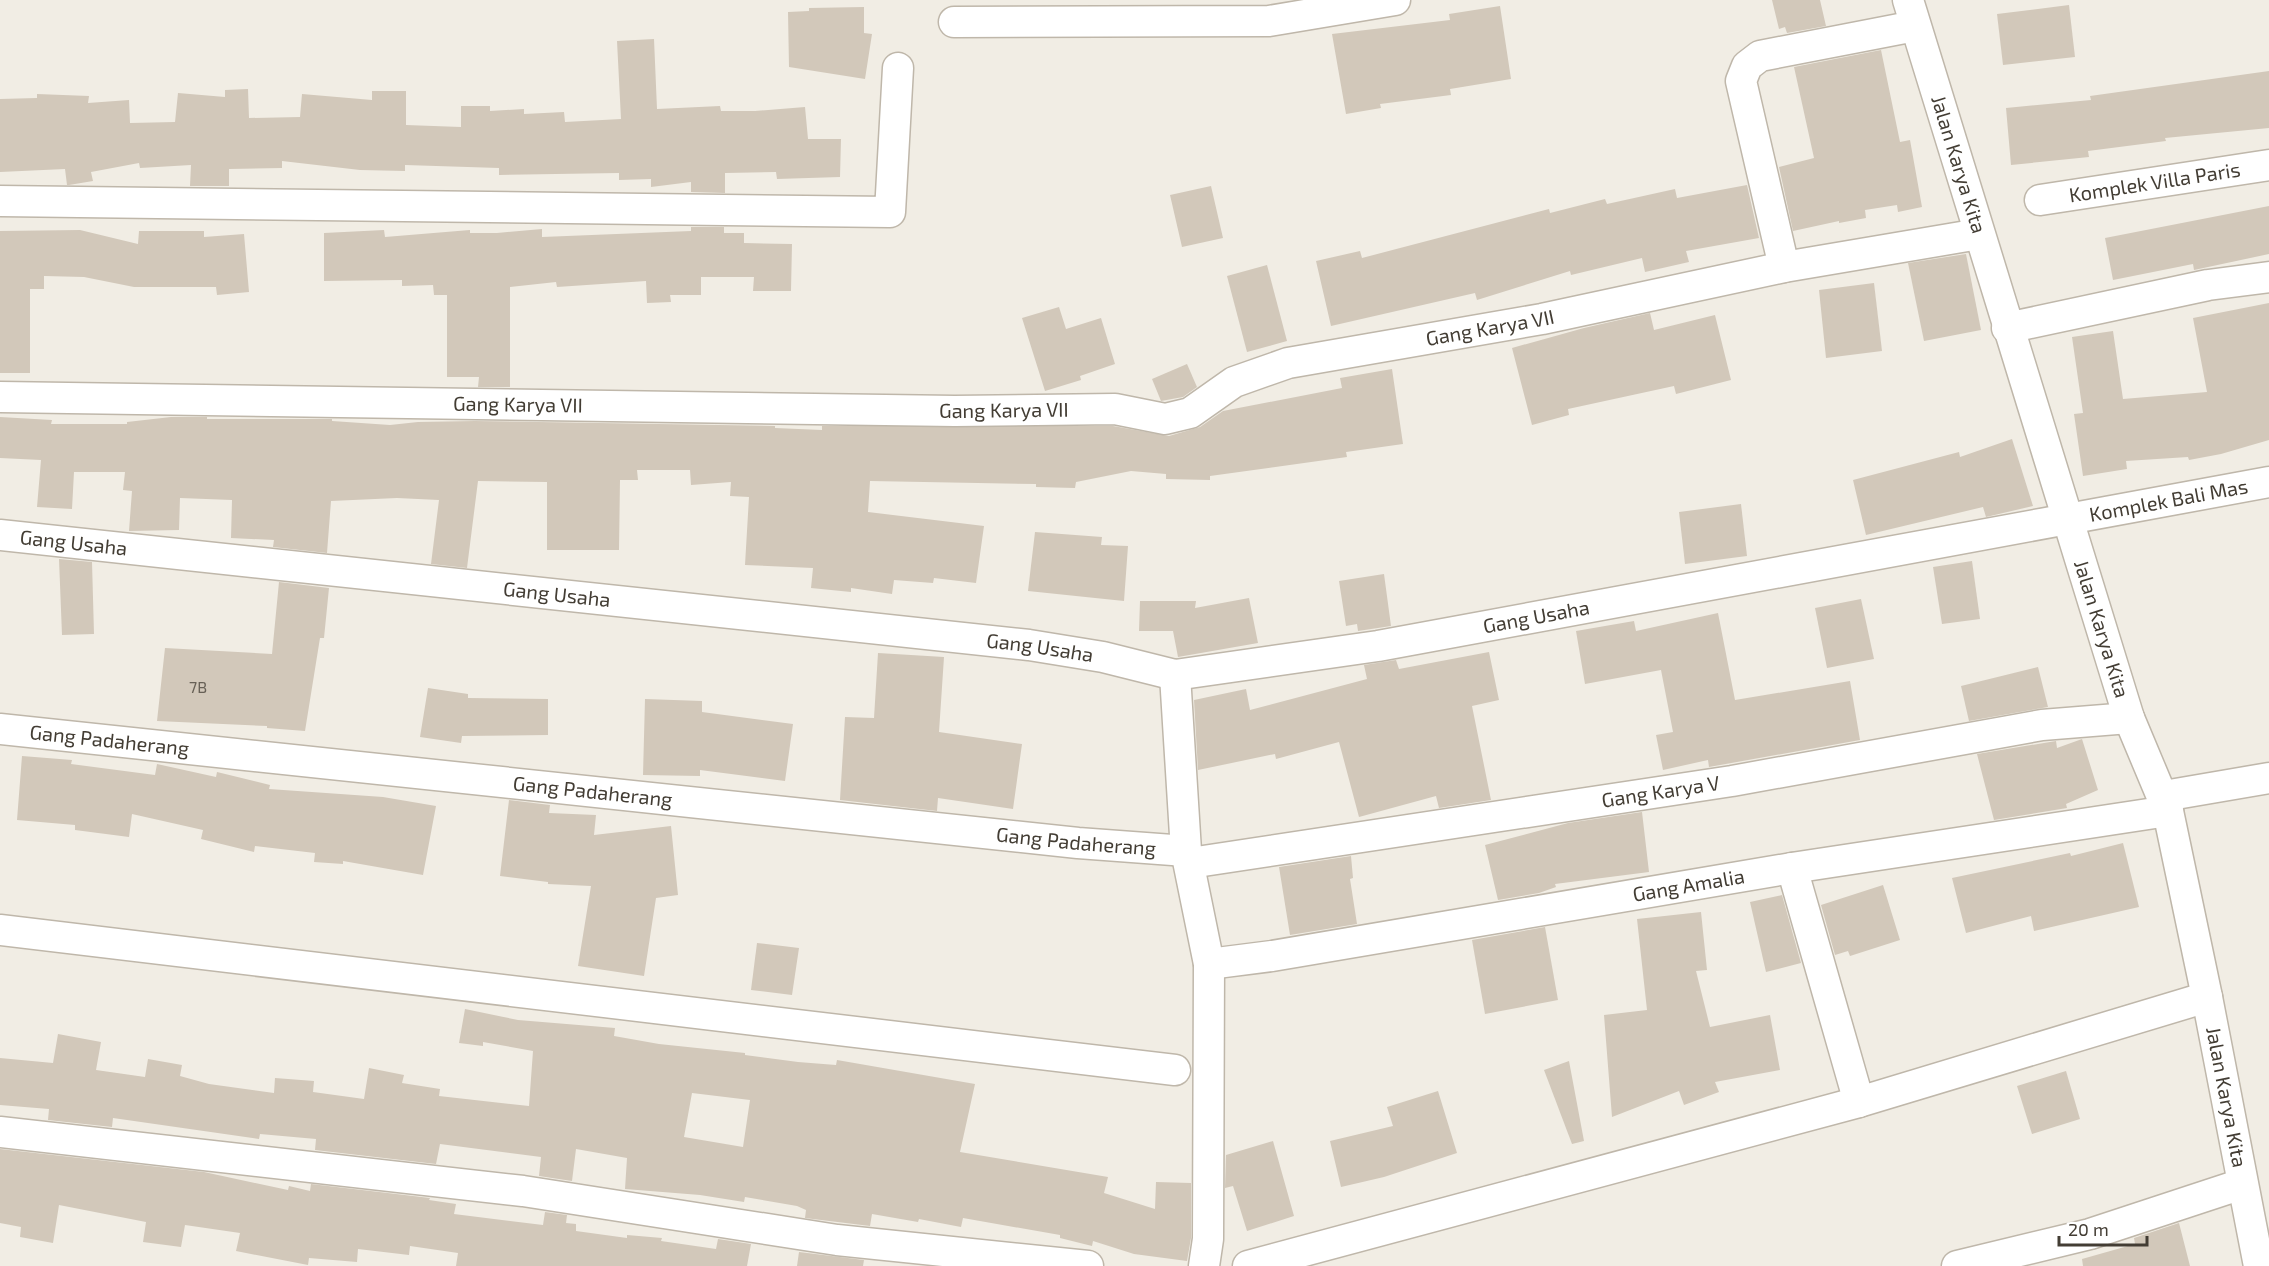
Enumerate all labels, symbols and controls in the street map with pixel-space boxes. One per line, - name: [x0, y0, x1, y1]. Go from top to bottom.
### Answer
- street label: Jalan Karya Kita: [1927, 92, 1992, 236]
- street label: Komplek Villa Paris: [2067, 157, 2242, 206]
- street label: Gang Karya VII: [1424, 304, 1556, 350]
- street label: Gang Karya VII: [453, 391, 583, 417]
- street label: Gang Karya VII: [939, 397, 1069, 422]
- street label: Komplek Bali Mas: [2087, 473, 2250, 526]
- street label: Gang Usaha: [19, 524, 129, 560]
- street label: Jalan Karya Kita: [2070, 557, 2135, 700]
- street label: Gang Usaha: [502, 576, 612, 611]
- street label: Gang Usaha: [1481, 594, 1591, 637]
- street label: Gang Usaha: [985, 628, 1095, 666]
- house number: 7B: [189, 677, 207, 696]
- street label: Gang Padaherang: [29, 719, 190, 760]
- street label: Gang Padaherang: [512, 770, 674, 811]
- street label: Gang Karya V: [1600, 770, 1721, 812]
- street label: Gang Padaherang: [995, 821, 1157, 860]
- street label: Gang Amalia: [1631, 863, 1746, 906]
- street label: Jalan Karya Kita: [2202, 1024, 2253, 1169]
- scale bar: [2059, 1209, 2148, 1247]
- text: 20 m: [2068, 1218, 2109, 1240]

